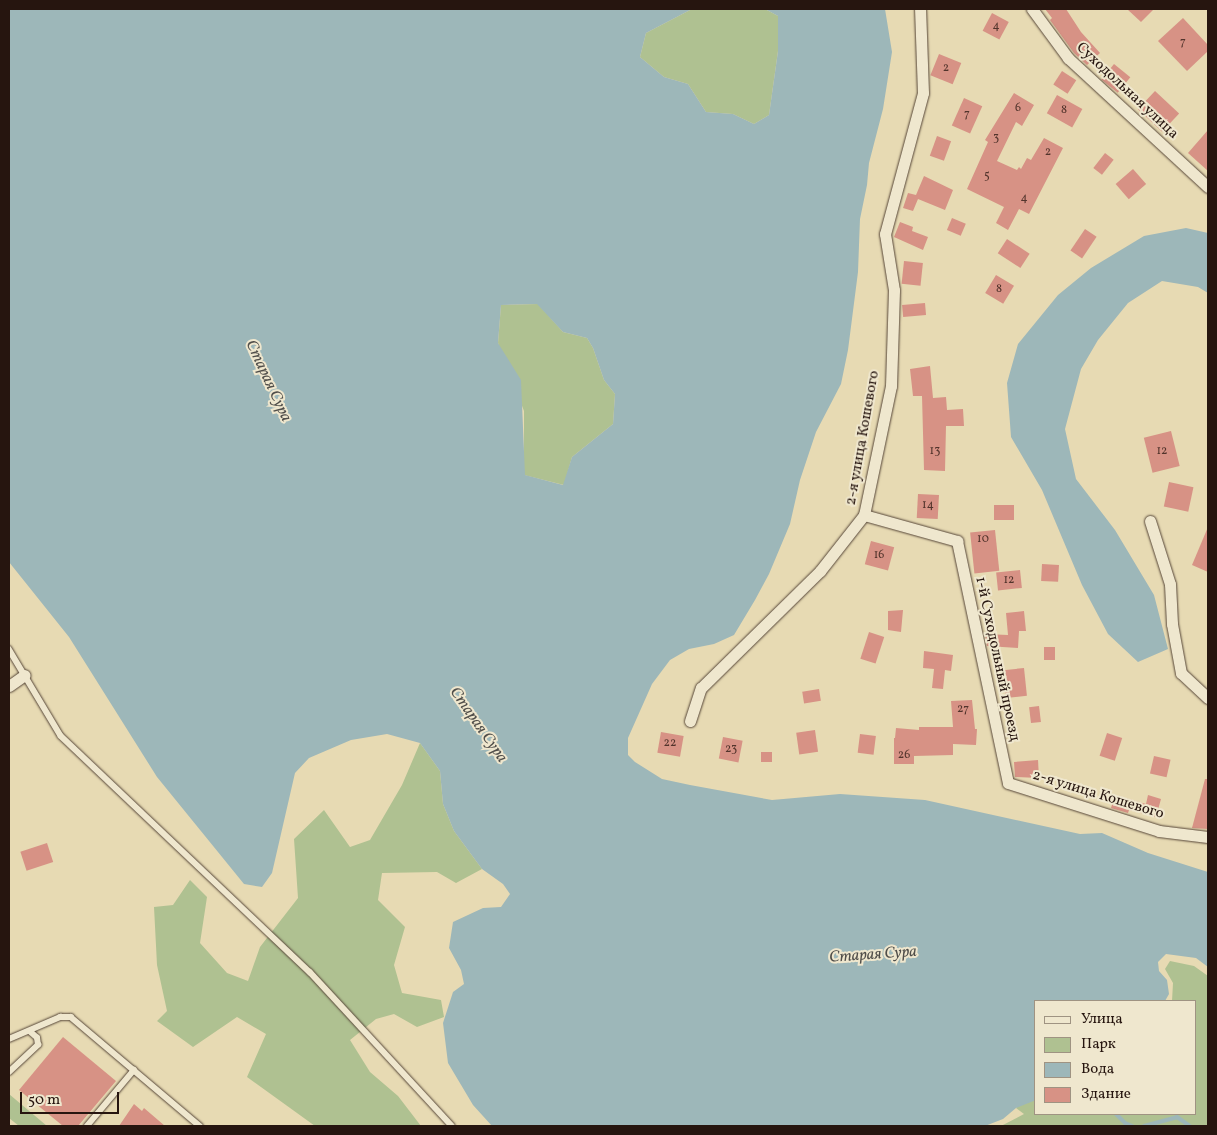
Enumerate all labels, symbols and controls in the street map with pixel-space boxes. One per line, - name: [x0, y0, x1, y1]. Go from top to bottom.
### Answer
- house number: 4: [992, 20, 1000, 34]
- house number: 7: [1180, 36, 1186, 50]
- street label: Суходольная улица: [1072, 39, 1182, 143]
- house number: 2: [943, 62, 949, 76]
- house number: 6: [1015, 102, 1021, 116]
- house number: 8: [1061, 104, 1067, 118]
- house number: 7: [964, 108, 970, 122]
- house number: 3: [993, 132, 999, 146]
- house number: 2: [1045, 146, 1051, 160]
- house number: 5: [984, 170, 990, 184]
- house number: 4: [1020, 192, 1028, 206]
- house number: 8: [996, 283, 1002, 297]
- water label: Старая Сура: [241, 337, 295, 425]
- street label: 2-я улица Кошевого: [842, 369, 884, 507]
- house number: 13: [930, 445, 940, 459]
- house number: 12: [1156, 445, 1168, 459]
- house number: 14: [922, 499, 934, 513]
- house number: 10: [977, 533, 989, 547]
- house number: 16: [874, 549, 884, 563]
- house number: 12: [1003, 574, 1015, 588]
- street label: 1-й Суходольный проезд: [971, 575, 1023, 743]
- water label: Старая Сура: [445, 684, 511, 766]
- house number: 27: [957, 703, 969, 717]
- house number: 22: [664, 737, 676, 751]
- house number: 23: [725, 743, 737, 757]
- house number: 26: [898, 749, 910, 763]
- street label: 2-я улица Кошевого: [1030, 766, 1166, 824]
- water label: Старая Сура: [829, 942, 917, 968]
- legend: [1034, 1000, 1197, 1115]
- text: Улица: [1081, 1009, 1123, 1030]
- text: Парк: [1081, 1034, 1116, 1055]
- text: Вода: [1081, 1059, 1114, 1080]
- scale bar: [22, 1082, 121, 1114]
- text: Здание: [1081, 1084, 1131, 1105]
- text: 50 m: [28, 1090, 60, 1111]

